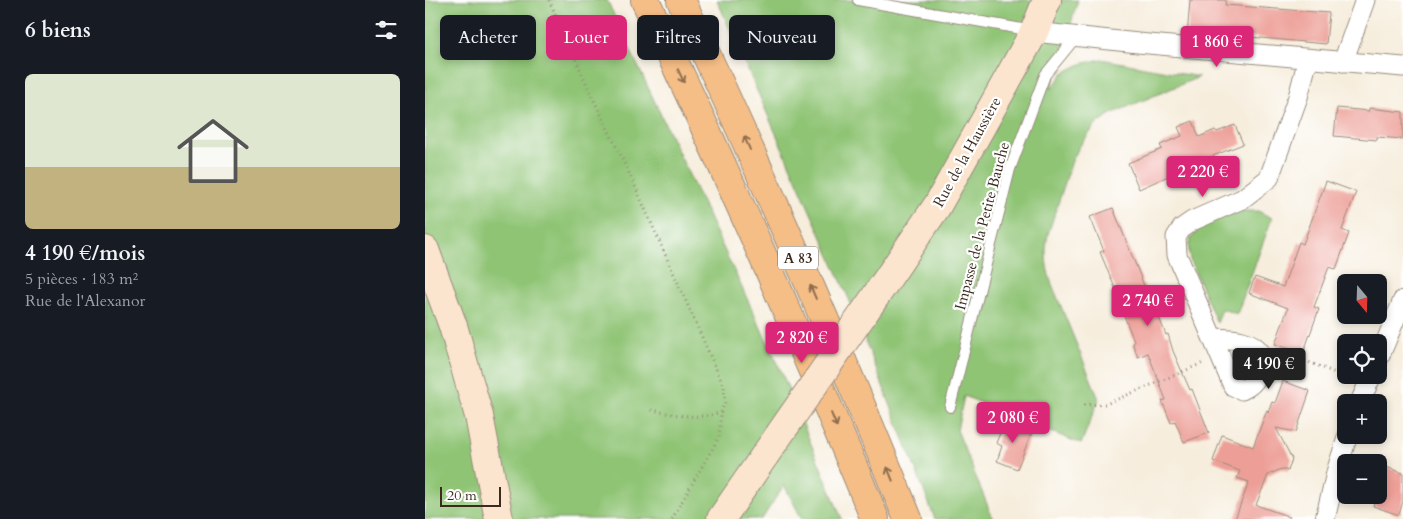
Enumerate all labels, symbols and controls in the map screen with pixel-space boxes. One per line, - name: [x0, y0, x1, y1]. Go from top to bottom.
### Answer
- chip: Acheter: [440, 15, 536, 60]
- chip: Louer: [546, 15, 627, 60]
- chip: Filtres: [637, 15, 719, 60]
- chip: Nouveau: [729, 15, 835, 60]
- text: 6 biens: [25, 16, 91, 45]
- icon: filters: [372, 16, 400, 44]
- pin: 1 860 €: [1171, 26, 1263, 68]
- text: 1 860 €: [1192, 31, 1242, 53]
- one-way arrow: [677, 68, 686, 83]
- street label: Rue de la Haussière: [928, 93, 1006, 211]
- icon: home: [168, 106, 258, 196]
- one-way arrow: [742, 136, 752, 151]
- street label: Impasse de la Petite Bauche: [950, 140, 1014, 312]
- pin: 2 220 €: [1157, 156, 1249, 198]
- text: 2 220 €: [1178, 161, 1228, 183]
- text: 4 190 €/mois: [25, 239, 145, 268]
- road number: A 83: [778, 247, 818, 270]
- text: 5 pièces · 183 m²: [25, 268, 138, 290]
- north arrow: [1337, 274, 1387, 324]
- map controls: [1337, 274, 1387, 504]
- pin: 2 740 €: [1102, 284, 1194, 327]
- one-way arrow: [808, 285, 818, 300]
- text: Rue de l'Alexanor: [25, 290, 145, 312]
- text: 2 740 €: [1123, 290, 1173, 312]
- pin: 2 820 €: [756, 322, 848, 364]
- text: 2 820 €: [777, 327, 827, 349]
- button: locate: [1337, 334, 1387, 384]
- pin: 4 190 €: [1223, 348, 1315, 390]
- text: 4 190 €: [1244, 353, 1294, 375]
- button: +: [1337, 394, 1387, 444]
- pin: 2 080 €: [967, 402, 1059, 444]
- text: 2 080 €: [988, 407, 1038, 429]
- one-way arrow: [830, 412, 839, 427]
- button: −: [1337, 454, 1387, 504]
- one-way arrow: [885, 467, 894, 482]
- scale bar: [440, 484, 501, 507]
- text: 20 m: [447, 486, 477, 505]

